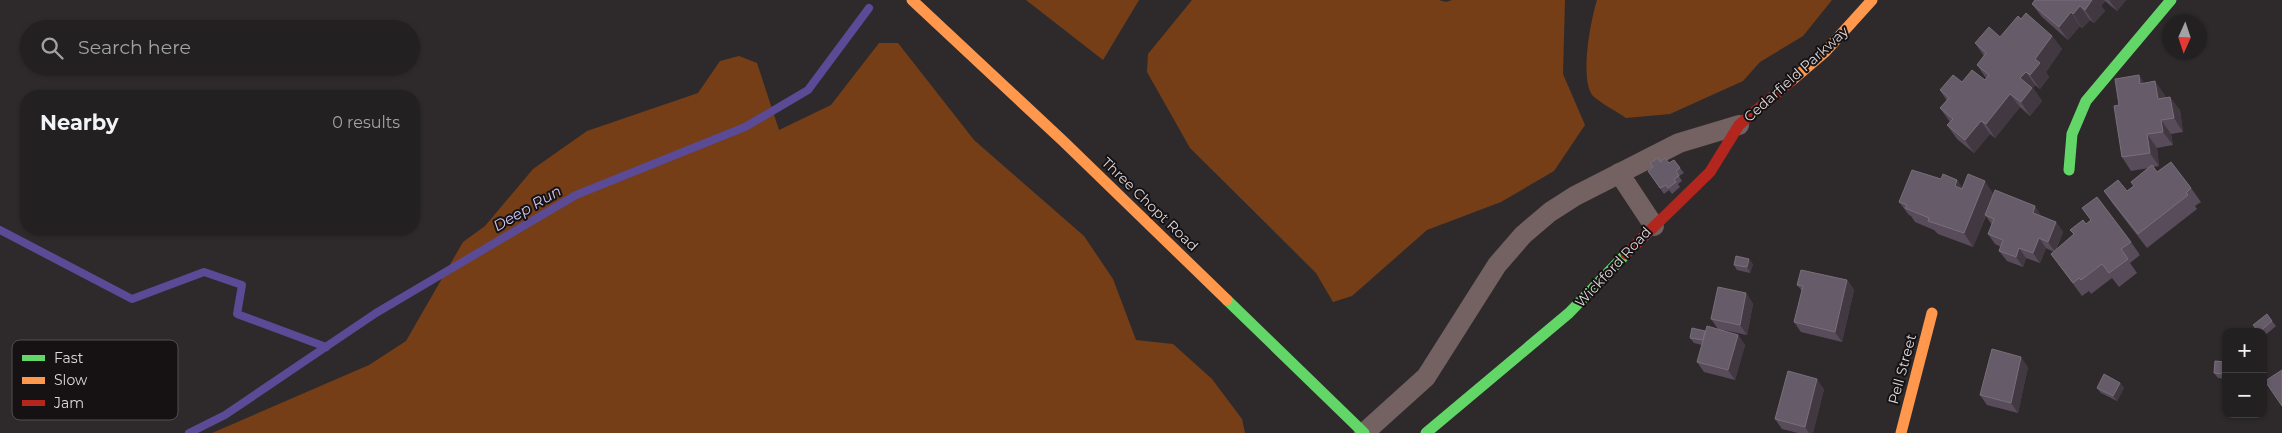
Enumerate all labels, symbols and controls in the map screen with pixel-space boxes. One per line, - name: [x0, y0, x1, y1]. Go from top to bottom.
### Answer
- north arrow: [2162, 15, 2207, 60]
- search box: [20, 20, 420, 75]
- street label: Cedarfield Parkway: [1740, 22, 1852, 126]
- icon: search: [38, 34, 66, 62]
- text: Search here: [78, 36, 191, 59]
- text: Nearby: [40, 110, 119, 135]
- text: 0 results: [332, 113, 400, 132]
- street label: Three Chopt Road: [1098, 153, 1202, 255]
- water label: Deep Run: [489, 181, 565, 235]
- street label: Wickford Road: [1571, 223, 1655, 311]
- map controls: [2222, 328, 2267, 418]
- button: +: [2222, 328, 2267, 373]
- street label: Pell Street: [1884, 332, 1920, 406]
- legend: [12, 340, 178, 420]
- text: Fast: [54, 349, 84, 367]
- text: Slow: [54, 371, 88, 389]
- button: −: [2222, 373, 2267, 418]
- text: Jam: [53, 394, 84, 412]

